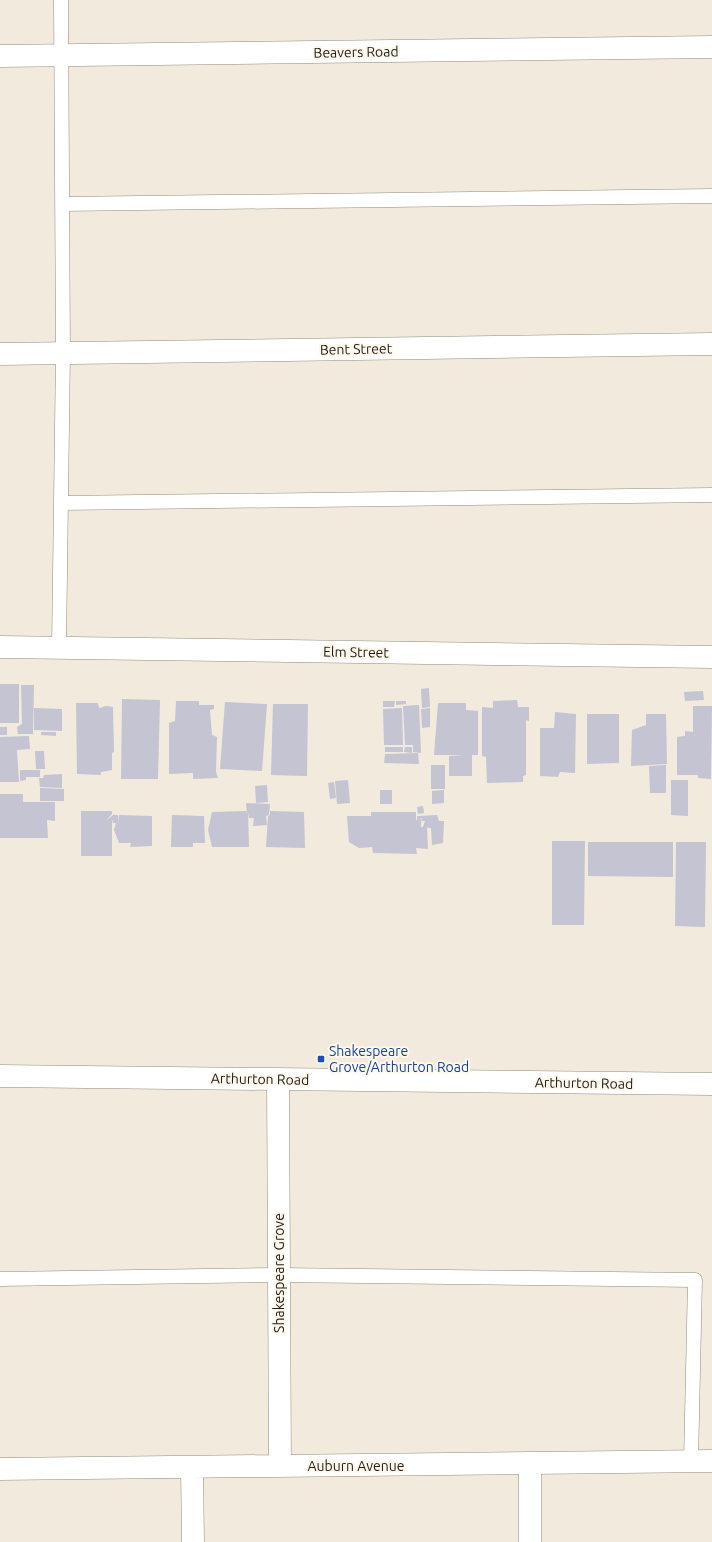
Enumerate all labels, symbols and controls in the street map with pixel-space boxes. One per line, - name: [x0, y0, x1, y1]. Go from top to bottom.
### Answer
- street label: Beavers Road: [313, 43, 399, 61]
- street label: Bent Street: [320, 340, 393, 358]
- street label: Elm Street: [323, 643, 390, 661]
- place label: Shakespeare Grove/Arthurton Road: [329, 1043, 469, 1075]
- marker: Shakespeare Grove/Arthurton Road: [316, 1054, 326, 1064]
- street label: Arthurton Road: [211, 1070, 309, 1088]
- street label: Arthurton Road: [535, 1074, 633, 1092]
- street label: Shakespeare Grove: [271, 1213, 287, 1333]
- street label: Auburn Avenue: [308, 1458, 404, 1474]

